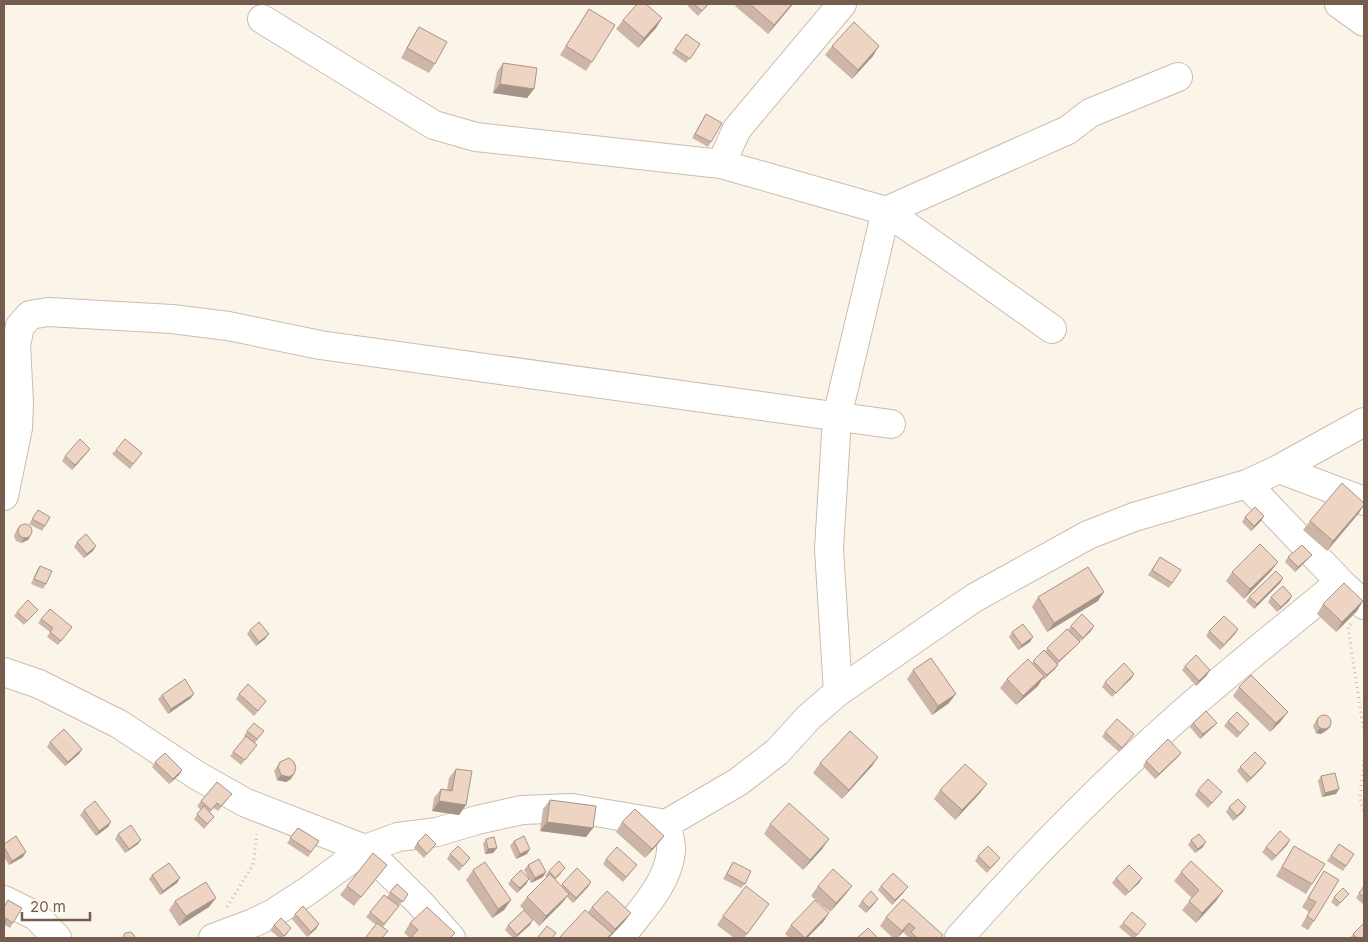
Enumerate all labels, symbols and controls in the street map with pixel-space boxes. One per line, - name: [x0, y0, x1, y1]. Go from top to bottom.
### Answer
- scale bar: [22, 890, 90, 922]
- text: 20 m: [30, 897, 66, 916]

